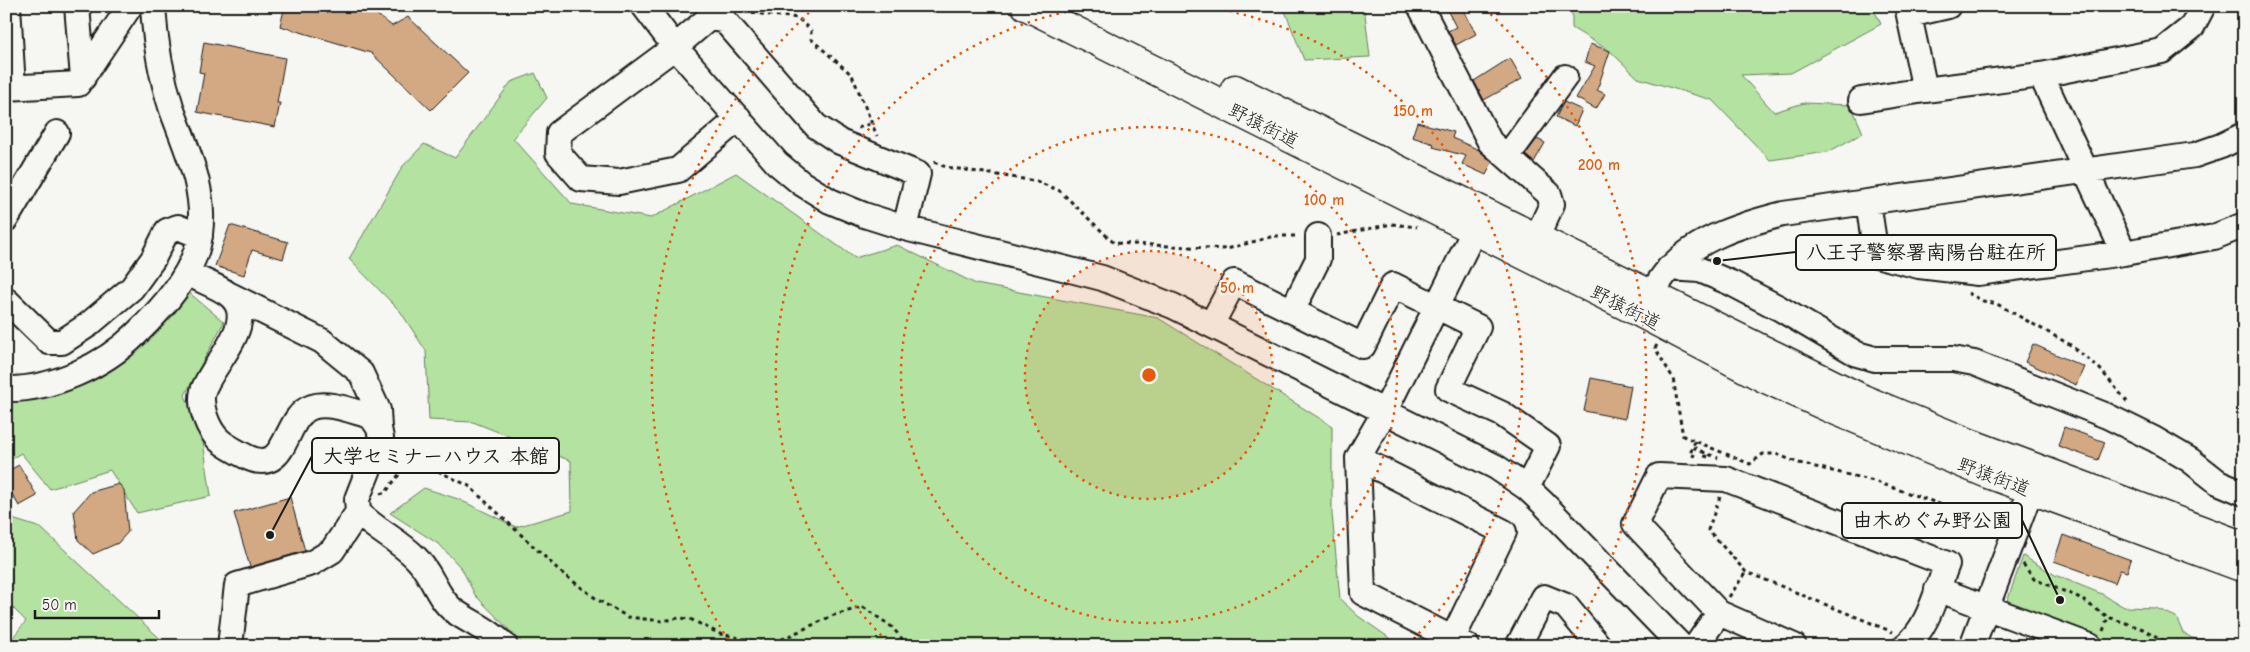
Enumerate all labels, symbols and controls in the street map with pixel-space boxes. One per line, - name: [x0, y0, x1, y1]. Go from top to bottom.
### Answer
- street label: 野猿街道: [1225, 99, 1302, 153]
- text: 150 m: [1393, 102, 1433, 120]
- text: 200 m: [1578, 156, 1620, 174]
- text: 100 m: [1304, 191, 1344, 209]
- callout: 八王子警察署南陽台駐在所: [1796, 235, 2056, 270]
- text: 八王子警察署南陽台駐在所: [1806, 241, 2046, 264]
- text: 50 m: [1220, 279, 1254, 297]
- street label: 野猿街道: [1587, 281, 1664, 335]
- centre of rings: [1140, 366, 1158, 384]
- callout: 大学セミナーハウス 本館: [312, 438, 559, 473]
- text: 大学セミナーハウス 本館: [323, 445, 549, 468]
- street label: 野猿街道: [1954, 453, 2033, 501]
- callout: 由木めぐみ野公園: [1842, 503, 2022, 538]
- text: 由木めぐみ野公園: [1852, 509, 2012, 532]
- scale bar: [35, 587, 159, 619]
- text: 50 m: [42, 596, 77, 614]

